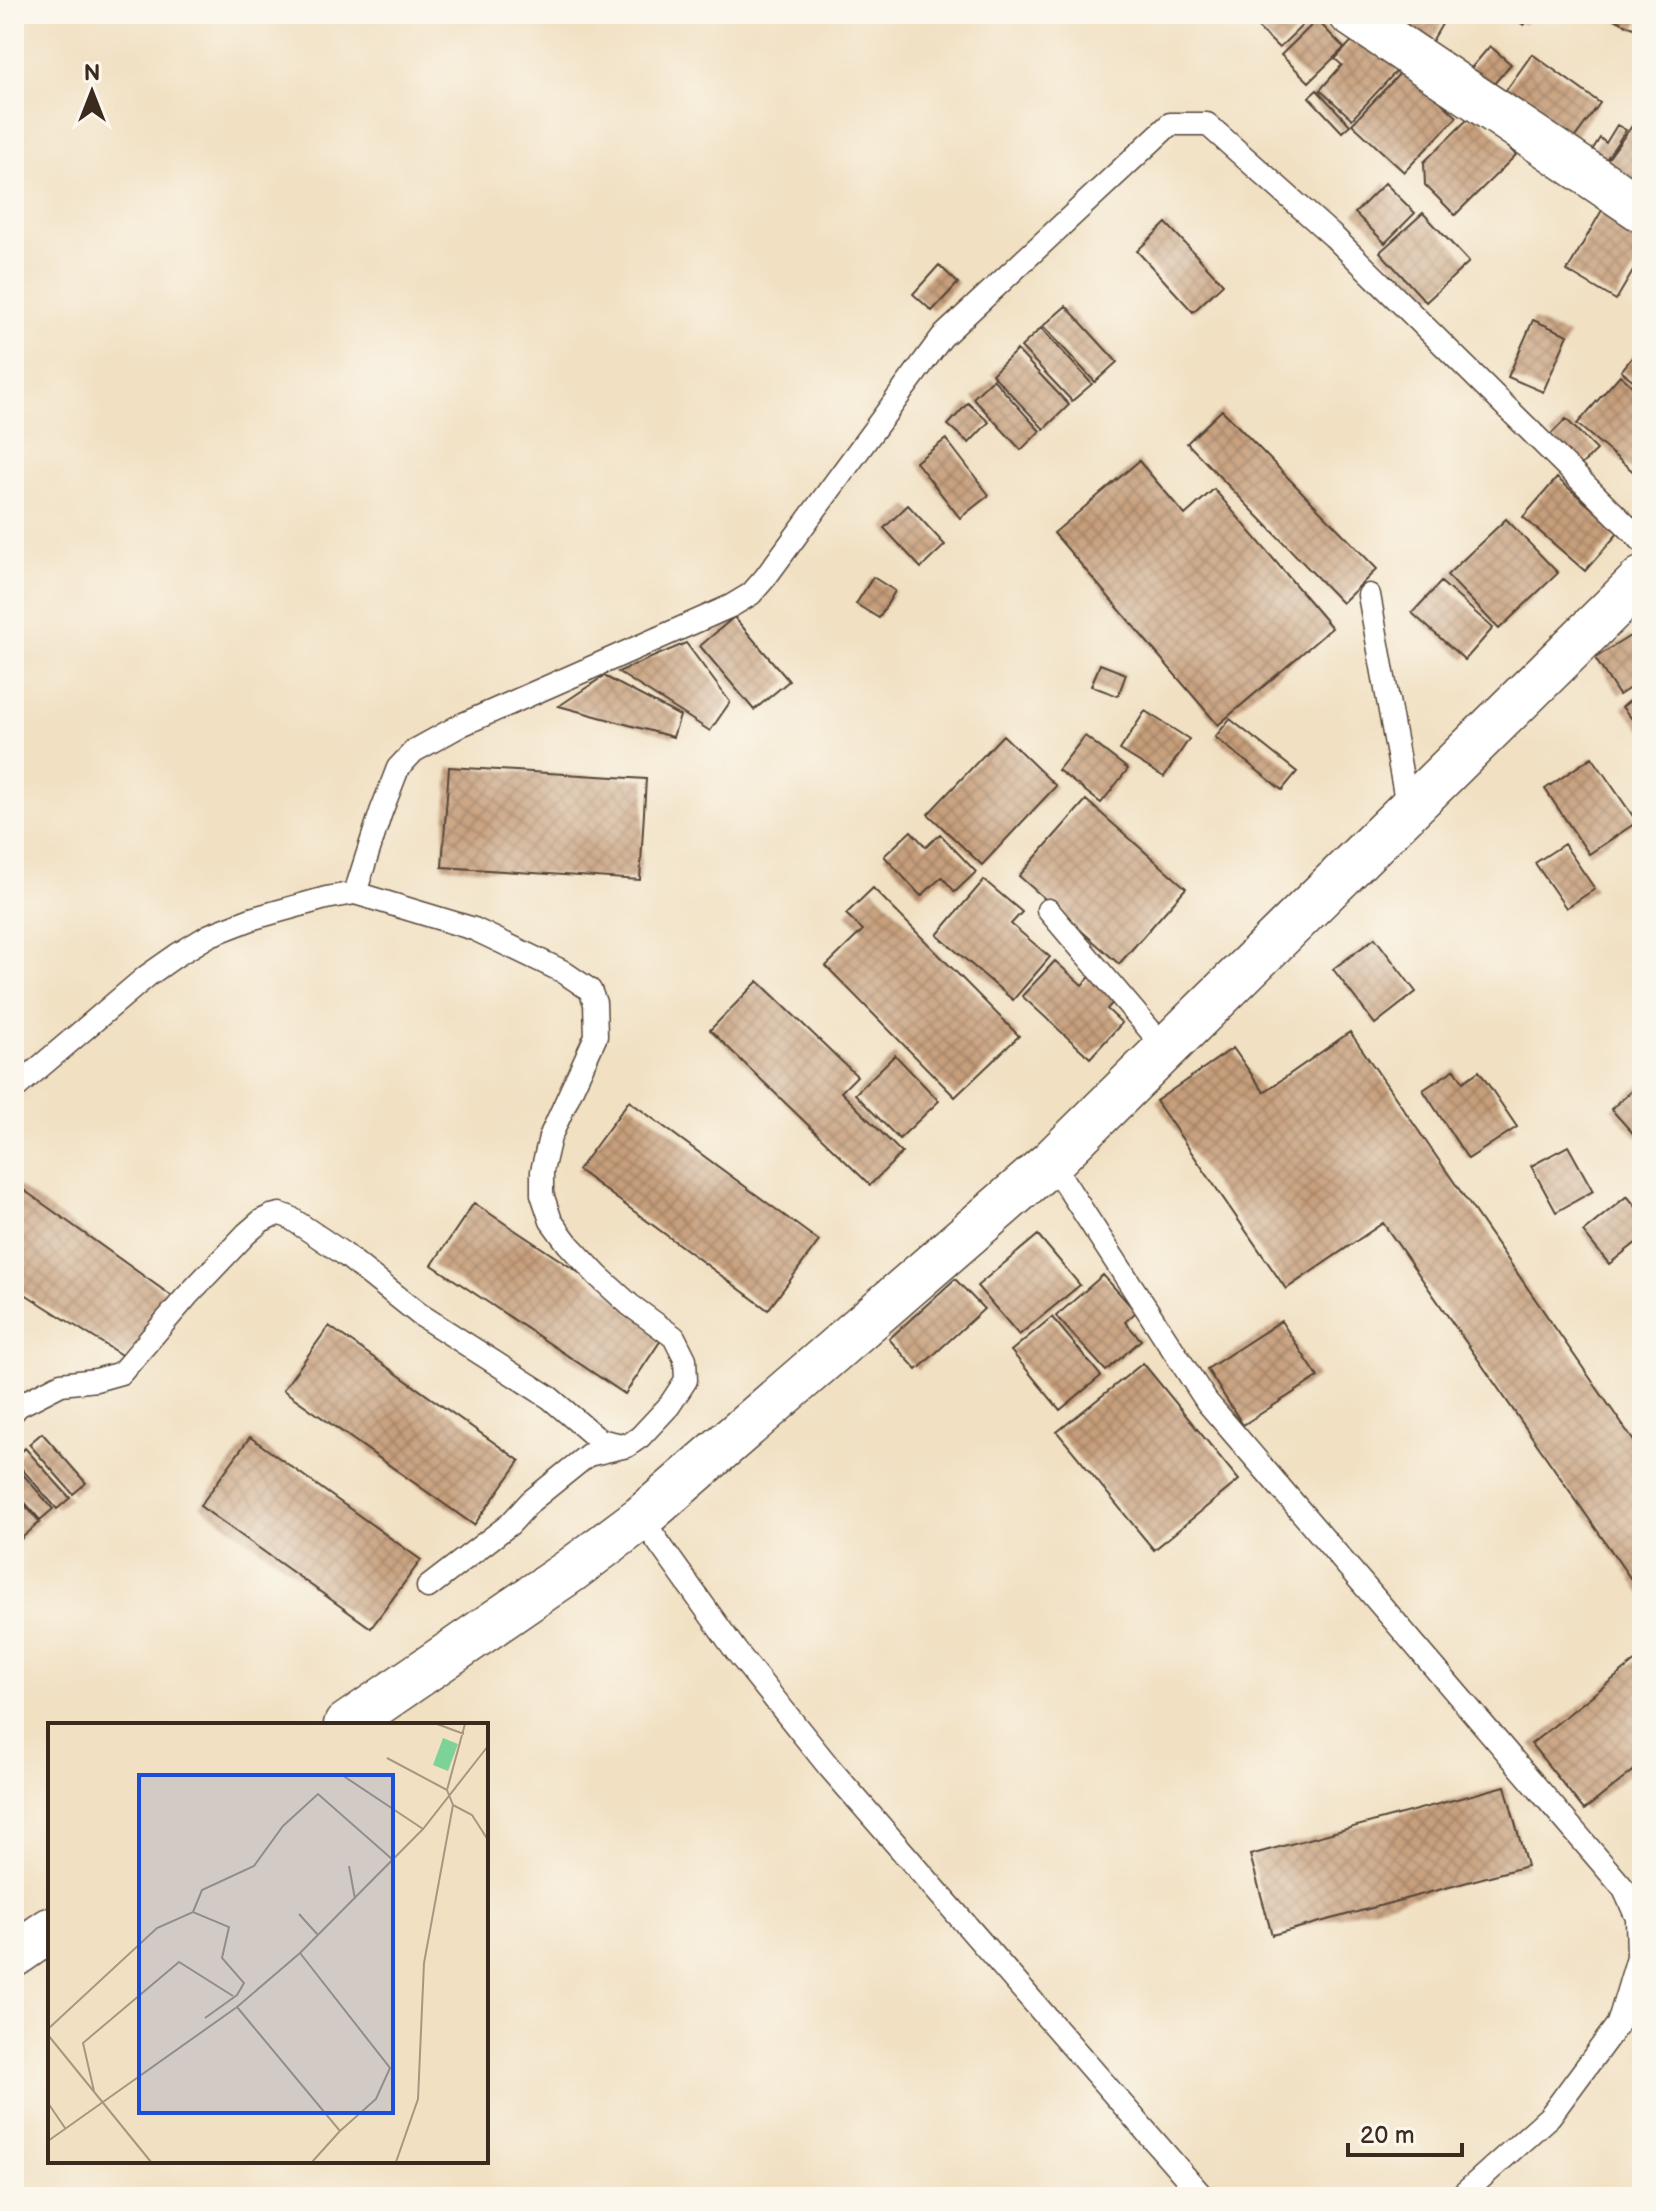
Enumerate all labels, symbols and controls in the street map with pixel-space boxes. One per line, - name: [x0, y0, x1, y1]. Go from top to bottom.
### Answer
- north arrow: [52, 52, 132, 132]
- text: N: [84, 60, 100, 87]
- inset map: [48, 1723, 488, 2163]
- scale bar: [1348, 2107, 1462, 2157]
- text: 20 m: [1360, 2121, 1415, 2150]

